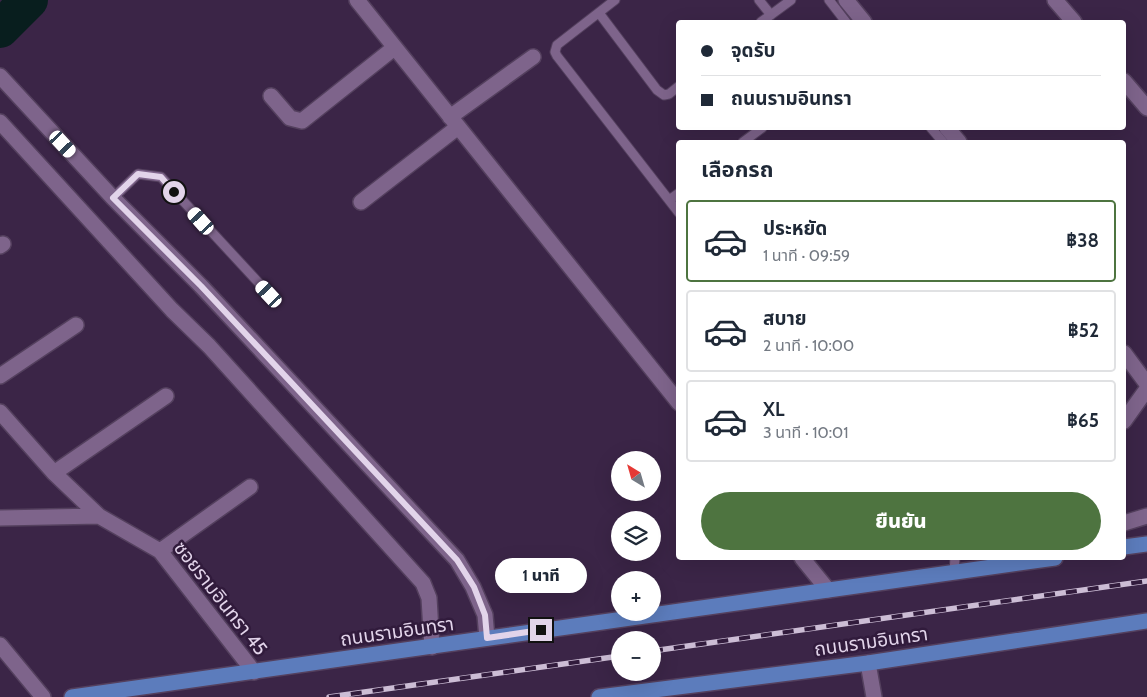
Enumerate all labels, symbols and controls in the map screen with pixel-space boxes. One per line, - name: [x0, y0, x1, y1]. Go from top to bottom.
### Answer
- text: จุดรับ: [731, 39, 776, 62]
- text: ถนนรามอินทรา: [731, 87, 852, 110]
- car: [47, 128, 78, 160]
- text: เลือกรถ: [701, 156, 774, 183]
- route start: [163, 181, 185, 203]
- car: [185, 205, 216, 237]
- text: ประหยัด: [763, 217, 827, 240]
- icon: car: [703, 219, 748, 264]
- text: ฿38: [1066, 229, 1099, 252]
- text: 1 นาที · 09:59: [763, 246, 850, 265]
- car: [253, 278, 284, 310]
- text: สบาย: [763, 307, 807, 330]
- icon: car: [703, 309, 748, 354]
- text: ฿52: [1068, 319, 1099, 342]
- text: 2 นาที · 10:00: [763, 336, 854, 355]
- text: XL: [763, 398, 784, 421]
- icon: car: [703, 399, 748, 444]
- text: ฿65: [1067, 409, 1099, 432]
- text: 3 นาที · 10:01: [763, 423, 848, 442]
- north arrow: [611, 451, 661, 501]
- map controls: [611, 451, 661, 681]
- button: ยืนยัน: [701, 492, 1101, 550]
- button: layers: [611, 511, 661, 561]
- street label: ซอยรามอินทรา 45: [169, 537, 272, 660]
- callout: 1 นาที: [495, 558, 587, 592]
- text: 1 นาที: [522, 566, 560, 585]
- button: +: [611, 571, 661, 621]
- street label: ถนนรามอินทรา: [339, 612, 455, 651]
- route end: [530, 619, 552, 641]
- street label: ถนนรามอินทรา: [813, 622, 929, 661]
- button: −: [611, 631, 661, 681]

